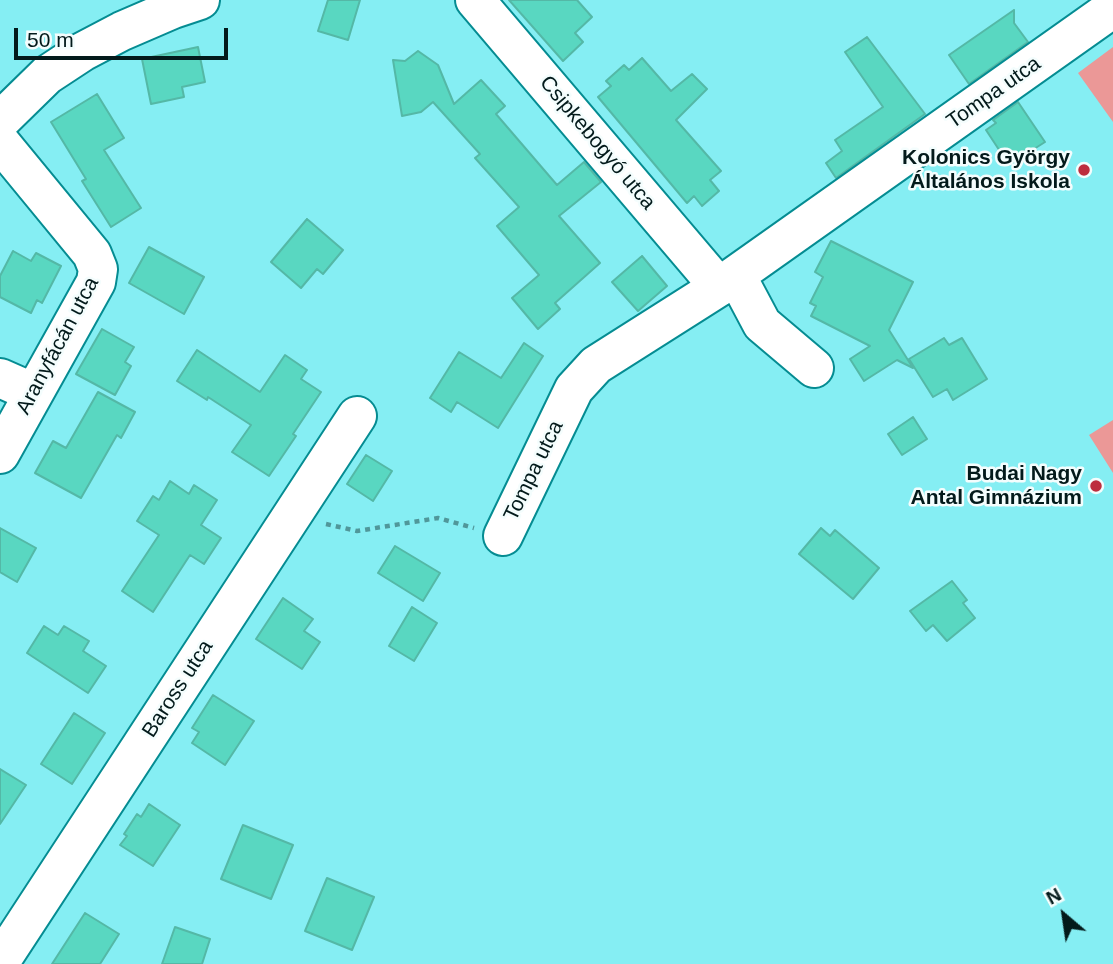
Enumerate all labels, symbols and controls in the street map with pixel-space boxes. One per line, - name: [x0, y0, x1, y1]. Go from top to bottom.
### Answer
- scale bar: [18, 14, 231, 58]
- text: 50 m: [27, 28, 74, 51]
- street label: Tompa utca: [942, 52, 1046, 134]
- street label: Csipkebogyó utca: [534, 71, 660, 215]
- place label: Kolonics György Általános Iskola: [902, 145, 1070, 195]
- marker: Kolonics György Általános Iskola: [1076, 162, 1092, 178]
- street label: Aranyfácán utca: [11, 273, 105, 419]
- street label: Tompa utca: [499, 417, 569, 525]
- place label: Budai Nagy Antal Gimnázium: [910, 461, 1082, 511]
- marker: Budai Nagy Antal Gimnázium: [1088, 478, 1104, 494]
- street label: Baross utca: [137, 636, 219, 742]
- north arrow: [1029, 880, 1099, 950]
- text: N: [1042, 884, 1065, 909]

